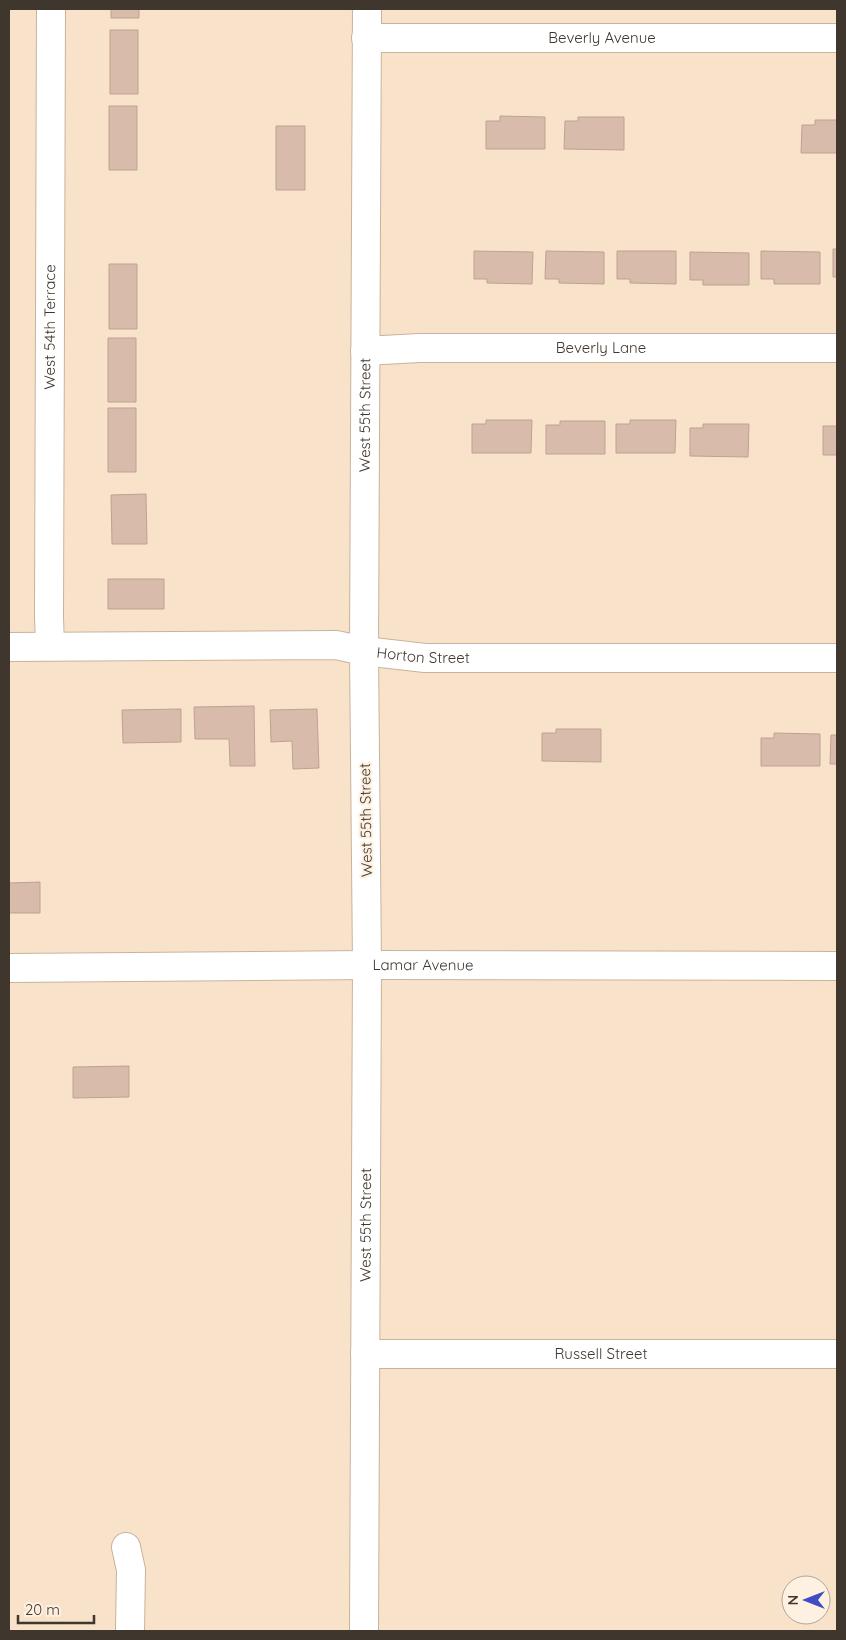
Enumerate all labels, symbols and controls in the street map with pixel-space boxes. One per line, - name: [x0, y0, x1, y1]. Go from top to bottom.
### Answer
- street label: Beverly Avenue: [548, 28, 656, 47]
- street label: West 54th Terrace: [40, 264, 59, 390]
- street label: Beverly Lane: [556, 338, 646, 357]
- street label: West 55th Street: [355, 358, 374, 472]
- street label: Horton Street: [375, 642, 470, 667]
- street label: West 55th Street: [355, 763, 376, 877]
- street label: Lamar Avenue: [372, 955, 474, 974]
- street label: West 55th Street: [356, 1168, 375, 1282]
- street label: Russell Street: [554, 1344, 648, 1363]
- north arrow: [781, 1575, 831, 1625]
- scale bar: [18, 1592, 94, 1624]
- text: N: [784, 1595, 802, 1605]
- text: 20 m: [25, 1600, 60, 1619]

